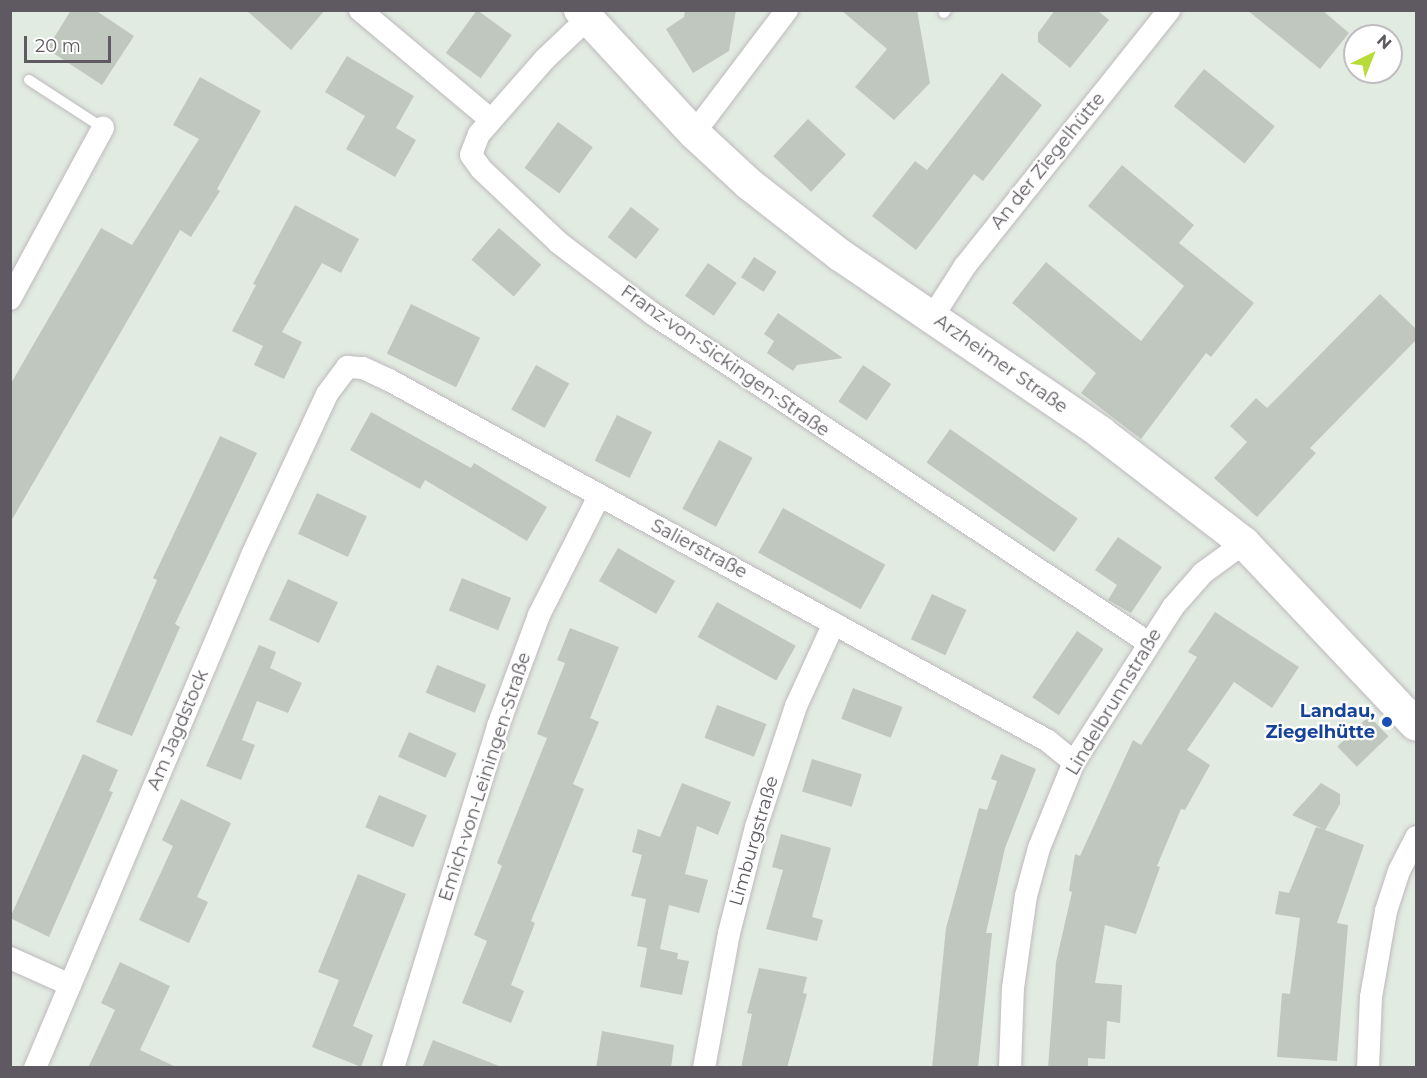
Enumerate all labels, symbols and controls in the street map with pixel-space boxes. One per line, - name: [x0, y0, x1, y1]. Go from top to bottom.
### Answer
- scale bar: [27, 24, 114, 62]
- north arrow: [1343, 24, 1403, 84]
- text: N: [1373, 31, 1395, 53]
- text: 20 m: [35, 35, 81, 57]
- street label: An der Ziegelhütte: [986, 88, 1110, 234]
- street label: Franz-von-Sickingen-Straße: [617, 281, 833, 441]
- street label: Arzheimer Straße: [930, 310, 1072, 418]
- street label: Salierstraße: [647, 515, 751, 583]
- street label: Lindelbrunnstraße: [1062, 625, 1166, 779]
- street label: Emich-von-Leiningen-Straße: [435, 650, 535, 904]
- street label: Am Jagdstock: [143, 667, 213, 793]
- place label: Landau, Ziegelhütte: [1265, 701, 1375, 744]
- marker: Landau, Ziegelhütte: [1380, 715, 1394, 729]
- street label: Limburgstraße: [725, 773, 783, 909]

